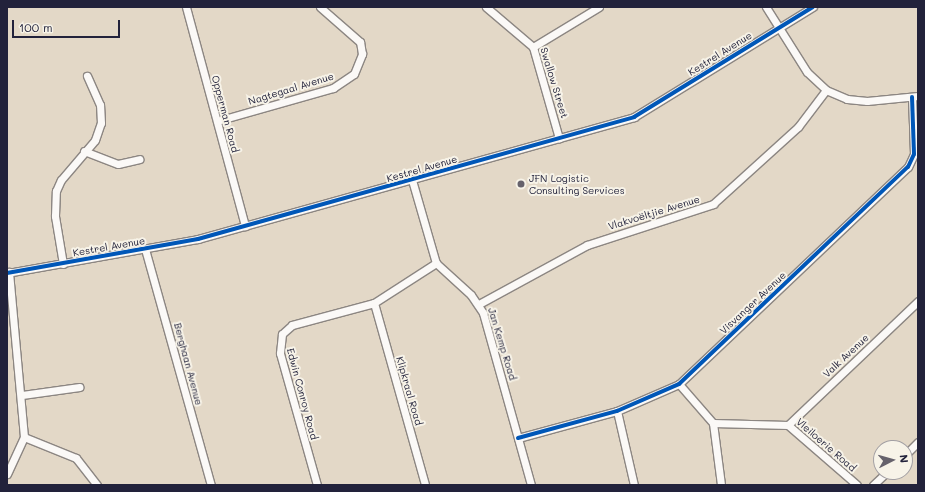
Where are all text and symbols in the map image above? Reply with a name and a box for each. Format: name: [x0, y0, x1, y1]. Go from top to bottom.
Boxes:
scale bar: [14, 12, 122, 38]
text: 100 m: [19, 19, 53, 35]
street label: Kestrel Avenue: [686, 30, 754, 78]
street label: Swallow Street: [538, 46, 570, 120]
street label: Nagtegaal Avenue: [247, 70, 335, 108]
street label: Opperman Road: [209, 74, 241, 154]
street label: Kestrel Avenue: [385, 153, 459, 185]
place label: JFN Logistic Consulting Services: [529, 172, 625, 196]
marker: JFN Logistic Consulting Services: [516, 179, 526, 189]
street label: Vlakvoëltjie Avenue: [607, 193, 701, 233]
street label: Kestrel Avenue: [72, 235, 146, 259]
street label: Visvanger Avenue: [717, 269, 789, 337]
street label: Jan Kemp Road: [485, 306, 519, 382]
street label: Berghaan Avenue: [171, 322, 205, 406]
street label: Valk Avenue: [821, 332, 871, 380]
street label: Edwin Conroy Road: [284, 347, 320, 441]
street label: Klipkraal Road: [393, 355, 425, 427]
street label: Vleiloerie Road: [794, 416, 858, 474]
north arrow: [873, 440, 913, 480]
text: N: [897, 454, 912, 464]

